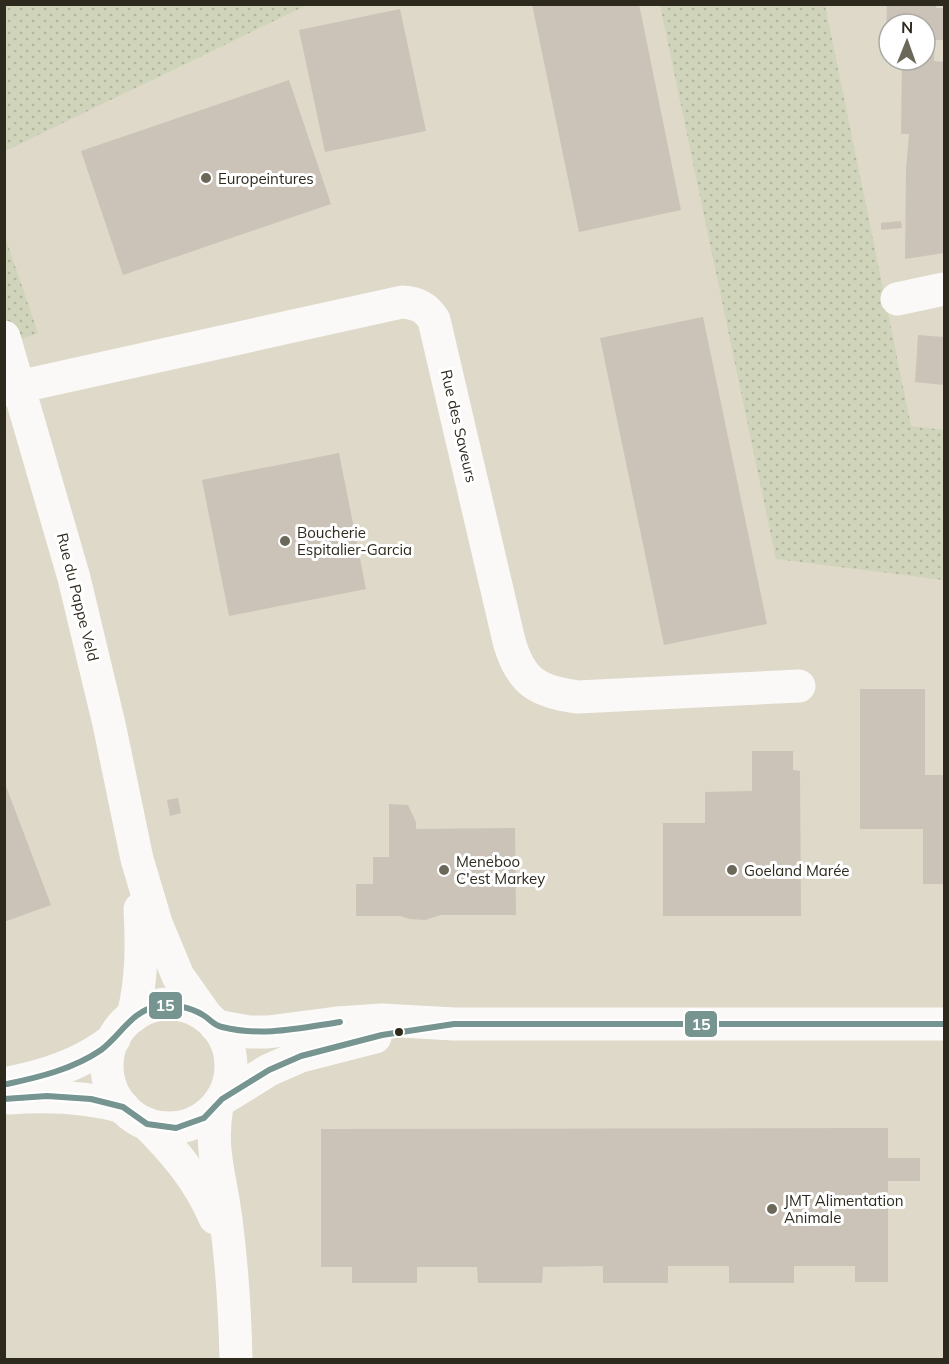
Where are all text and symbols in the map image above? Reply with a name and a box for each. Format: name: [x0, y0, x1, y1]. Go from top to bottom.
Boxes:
north arrow: [877, 12, 937, 72]
text: N: [901, 17, 913, 37]
place label: Europeintures: [218, 169, 314, 188]
marker: Europeintures: [199, 171, 213, 185]
street label: Rue des Saveurs: [437, 368, 481, 484]
place label: Boucherie Espitalier-Garcia: [297, 523, 412, 559]
street label: Rue du Pappe Veld: [53, 531, 103, 663]
marker: Boucherie Espitalier-Garcia: [278, 534, 292, 548]
place label: Meneboo C'est Markey: [456, 852, 545, 888]
place label: Goeland Marée: [744, 861, 850, 880]
marker: Meneboo C'est Markey: [437, 863, 451, 877]
marker: Goeland Marée: [725, 863, 739, 877]
line badge: 15: [148, 991, 183, 1020]
text: 15: [155, 995, 175, 1015]
line badge: 15: [684, 1010, 718, 1038]
text: 15: [691, 1014, 711, 1034]
unlabelled marker: [393, 1026, 405, 1038]
place label: JMT Alimentation Animale: [784, 1191, 904, 1227]
marker: JMT Alimentation Animale: [765, 1202, 779, 1216]

